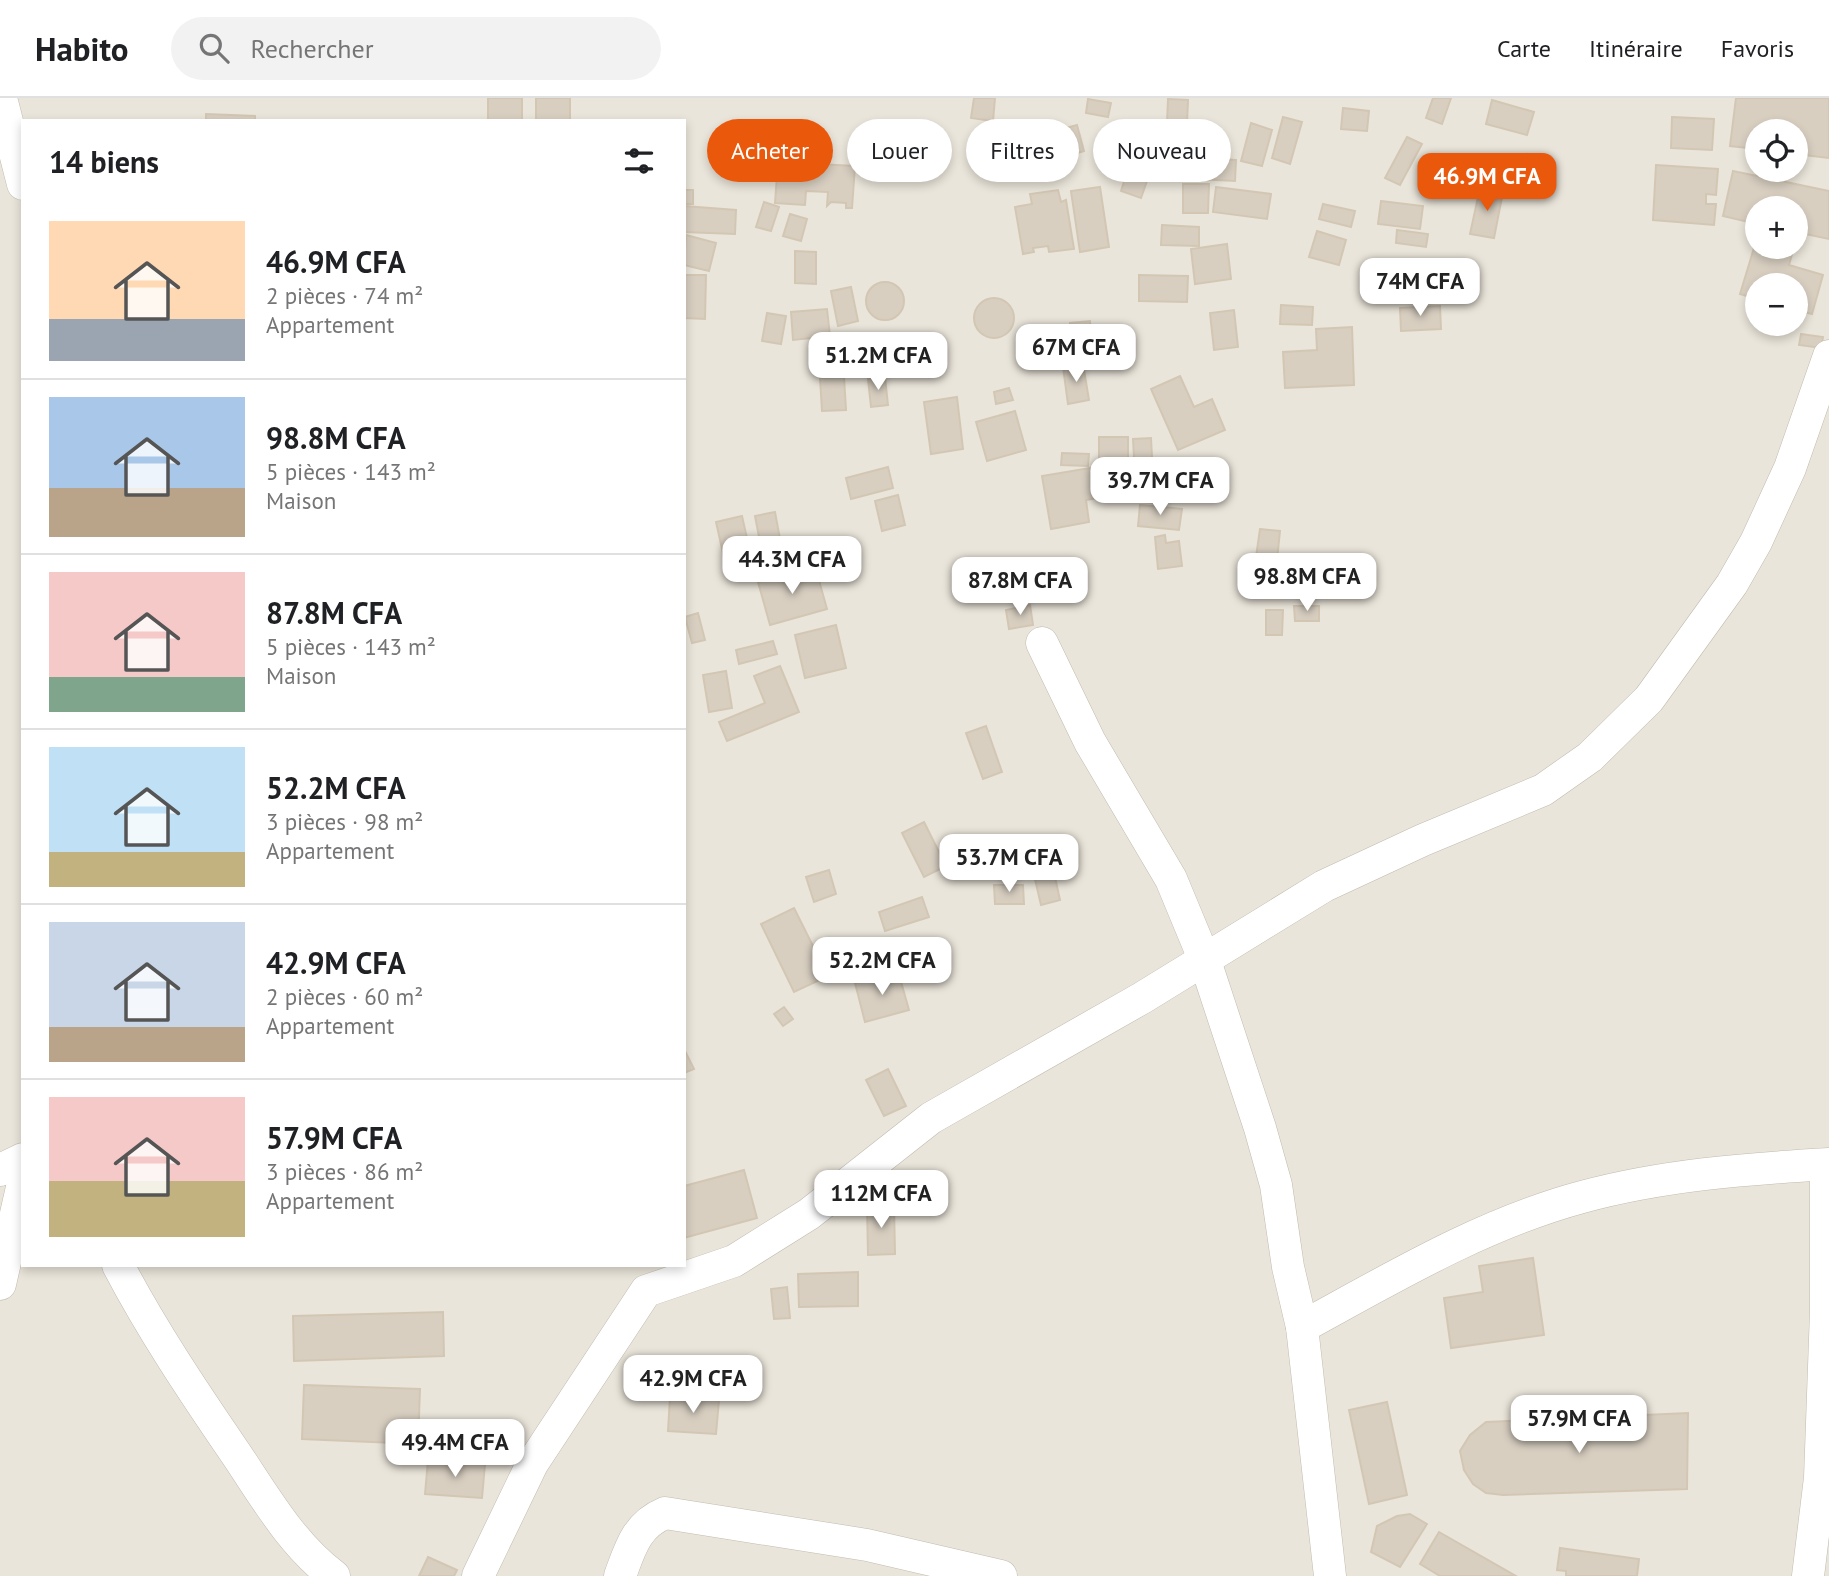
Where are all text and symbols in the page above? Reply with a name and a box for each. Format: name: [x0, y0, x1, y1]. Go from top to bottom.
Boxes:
search box: [171, 17, 661, 80]
text: Habito: [35, 27, 129, 70]
icon: search: [195, 29, 233, 67]
text: Rechercher: [251, 32, 374, 65]
text: Carte: [1497, 33, 1551, 64]
text: Itinéraire: [1589, 33, 1683, 64]
text: Favoris: [1721, 33, 1794, 64]
chip: Acheter: [707, 119, 833, 182]
chip: Louer: [847, 119, 952, 182]
chip: Filtres: [966, 119, 1079, 182]
chip: Nouveau: [1093, 119, 1231, 182]
map controls: [1745, 119, 1808, 336]
button: locate: [1745, 119, 1808, 182]
text: 14 biens: [49, 142, 159, 181]
icon: filters: [620, 142, 658, 180]
pin: 46.9M CFA: [1407, 153, 1567, 213]
text: 46.9M CFA: [1433, 161, 1541, 190]
button: +: [1745, 196, 1808, 259]
text: 46.9M CFA: [266, 242, 406, 281]
icon: home: [105, 249, 189, 333]
pin: 74M CFA: [1355, 258, 1485, 318]
text: 74M CFA: [1376, 266, 1464, 295]
button: −: [1745, 273, 1808, 336]
text: 2 pièces · 74 m²: [266, 281, 423, 310]
text: Appartement: [266, 310, 394, 339]
pin: 67M CFA: [1011, 324, 1141, 384]
pin: 51.2M CFA: [798, 332, 958, 392]
text: 67M CFA: [1032, 332, 1120, 361]
text: 51.2M CFA: [824, 340, 932, 369]
text: 98.8M CFA: [266, 418, 406, 457]
icon: home: [105, 425, 189, 509]
text: 5 pièces · 143 m²: [266, 457, 436, 486]
pin: 39.7M CFA: [1080, 458, 1240, 517]
text: 39.7M CFA: [1106, 465, 1214, 494]
text: Maison: [266, 486, 336, 515]
pin: 44.3M CFA: [712, 536, 872, 596]
text: 44.3M CFA: [738, 544, 846, 573]
pin: 98.8M CFA: [1227, 554, 1387, 613]
pin: 87.8M CFA: [940, 558, 1100, 617]
text: 98.8M CFA: [1253, 561, 1361, 590]
text: 87.8M CFA: [968, 565, 1072, 594]
text: 87.8M CFA: [266, 593, 402, 632]
icon: home: [105, 600, 189, 684]
text: 5 pièces · 143 m²: [266, 632, 436, 661]
text: Maison: [266, 661, 336, 690]
text: 52.2M CFA: [266, 768, 406, 807]
icon: home: [105, 775, 189, 859]
text: 3 pièces · 98 m²: [266, 807, 423, 836]
pin: 53.7M CFA: [929, 834, 1089, 894]
text: Appartement: [266, 836, 394, 865]
text: 53.7M CFA: [955, 842, 1063, 871]
pin: 52.2M CFA: [802, 937, 962, 997]
text: 42.9M CFA: [266, 943, 406, 982]
text: 52.2M CFA: [828, 945, 936, 974]
icon: home: [105, 950, 189, 1034]
text: 2 pièces · 60 m²: [266, 982, 423, 1011]
text: Appartement: [266, 1011, 394, 1040]
text: 57.9M CFA: [266, 1118, 402, 1157]
icon: home: [105, 1125, 189, 1209]
text: 3 pièces · 86 m²: [266, 1157, 423, 1186]
pin: 112M CFA: [809, 1170, 953, 1230]
text: 112M CFA: [830, 1178, 932, 1207]
text: Appartement: [266, 1186, 394, 1215]
pin: 42.9M CFA: [613, 1356, 773, 1415]
text: 42.9M CFA: [639, 1363, 747, 1392]
pin: 57.9M CFA: [1499, 1396, 1659, 1455]
text: 57.9M CFA: [1527, 1403, 1631, 1432]
pin: 49.4M CFA: [375, 1420, 535, 1479]
text: 49.4M CFA: [401, 1427, 509, 1456]

